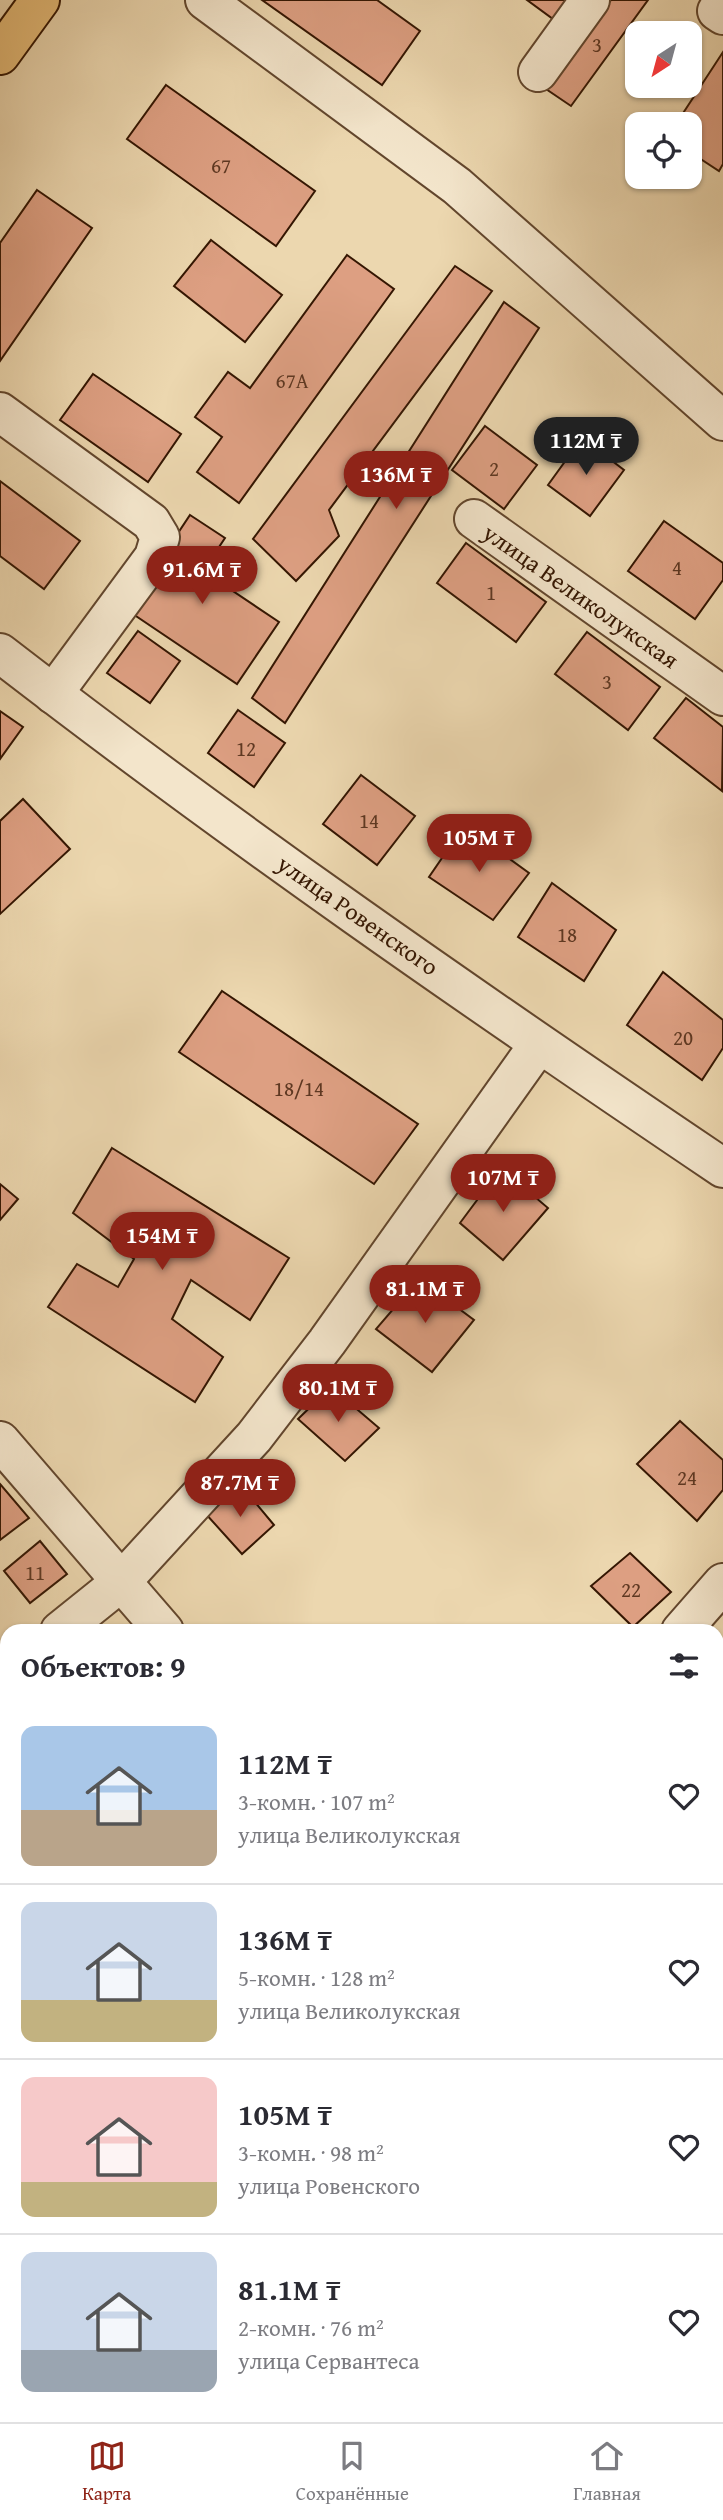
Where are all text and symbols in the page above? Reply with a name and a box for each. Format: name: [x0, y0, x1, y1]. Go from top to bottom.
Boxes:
north arrow: [625, 21, 702, 98]
map controls: [625, 21, 702, 189]
house number: 3: [592, 29, 602, 60]
button: locate: [625, 112, 702, 189]
house number: 67: [211, 150, 231, 181]
house number: 67А: [276, 365, 309, 396]
pin: 112M ₸: [529, 418, 643, 477]
text: 112M ₸: [550, 423, 622, 456]
pin: 136M ₸: [339, 452, 453, 511]
house number: 2: [489, 453, 499, 484]
text: 136M ₸: [360, 457, 432, 490]
street label: улица Великолукская: [475, 515, 686, 677]
pin: 91.6M ₸: [137, 546, 267, 606]
text: 91.6M ₸: [162, 552, 242, 585]
house number: 4: [672, 552, 682, 583]
house number: 1: [486, 577, 496, 608]
house number: 3: [602, 666, 612, 697]
house number: 12: [236, 733, 256, 764]
house number: 14: [359, 805, 379, 836]
pin: 105M ₸: [422, 814, 536, 874]
text: 105M ₸: [443, 820, 515, 853]
street label: улица Ровенского: [269, 846, 446, 984]
house number: 18: [557, 919, 577, 950]
house number: 20: [673, 1022, 693, 1053]
house number: 18/14: [274, 1073, 324, 1104]
pin: 107M ₸: [446, 1154, 560, 1214]
text: 107M ₸: [467, 1160, 539, 1193]
pin: 154M ₸: [105, 1212, 219, 1272]
text: 154M ₸: [126, 1218, 198, 1251]
pin: 81.1M ₸: [360, 1266, 490, 1325]
text: 81.1M ₸: [385, 1271, 465, 1304]
pin: 80.1M ₸: [273, 1364, 403, 1424]
text: 80.1M ₸: [298, 1370, 378, 1403]
pin: 87.7M ₸: [175, 1460, 305, 1519]
house number: 24: [677, 1462, 697, 1493]
text: 87.7M ₸: [200, 1465, 280, 1498]
house number: 11: [25, 1557, 45, 1588]
house number: 22: [621, 1574, 641, 1605]
text: Объектов: 9: [21, 1644, 185, 1688]
icon: filters: [665, 1647, 703, 1685]
text: 112M ₸: [238, 1741, 333, 1785]
icon: home: [77, 1754, 161, 1838]
icon: heart: [665, 1777, 703, 1815]
text: 3-комн. · 107 m²: [238, 1785, 395, 1818]
text: улица Великолукская: [238, 1818, 460, 1851]
text: 136M ₸: [238, 1917, 333, 1961]
icon: home: [77, 1930, 161, 2014]
icon: heart: [665, 1953, 703, 1991]
text: 5-комн. · 128 m²: [238, 1961, 395, 1994]
text: улица Великолукская: [238, 1994, 460, 2027]
text: 105M ₸: [238, 2092, 333, 2136]
icon: home: [77, 2105, 161, 2189]
icon: heart: [665, 2128, 703, 2166]
text: 3-комн. · 98 m²: [238, 2136, 384, 2169]
text: улица Ровенского: [238, 2169, 420, 2202]
text: 81.1M ₸: [238, 2267, 341, 2311]
icon: home: [77, 2280, 161, 2364]
icon: heart: [665, 2303, 703, 2341]
text: 2-комн. · 76 m²: [238, 2311, 384, 2344]
text: улица Сервантеса: [238, 2344, 419, 2377]
tab: Карта: [82, 2437, 131, 2507]
tab: Сохранённые: [296, 2437, 409, 2507]
tab: Главная: [573, 2437, 641, 2507]

